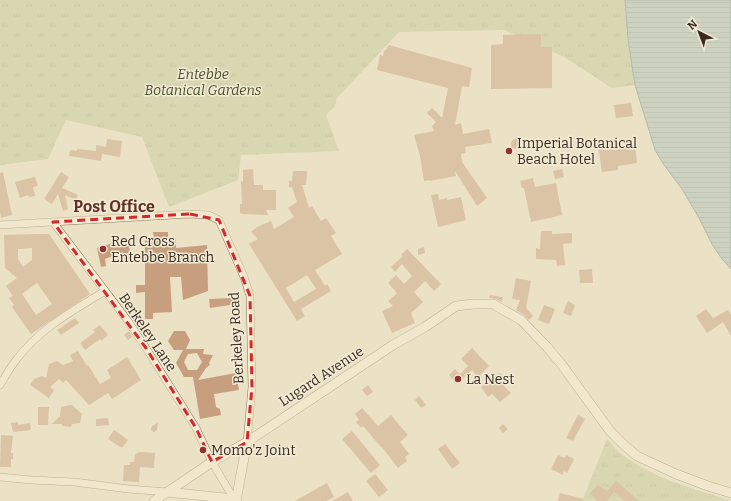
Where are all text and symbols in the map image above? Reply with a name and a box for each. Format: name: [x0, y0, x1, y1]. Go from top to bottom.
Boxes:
north arrow: [679, 12, 719, 52]
text: N: [685, 17, 701, 33]
park label: Entebbe Botanical Gardens: [144, 66, 262, 99]
place label: Imperial Botanical Beach Hotel: [517, 135, 637, 168]
marker: Imperial Botanical Beach Hotel: [504, 146, 514, 156]
district label: Post Office: [73, 197, 155, 216]
place label: Red Cross Entebbe Branch: [111, 233, 215, 266]
marker: Red Cross Entebbe Branch: [98, 244, 108, 254]
street label: Berkeley Lane: [115, 290, 180, 375]
street label: Berkeley Road: [226, 292, 247, 384]
street label: Lugard Avenue: [276, 343, 367, 410]
place label: La Nest: [466, 371, 514, 388]
marker: La Nest: [453, 374, 463, 384]
place label: Momo'z Joint: [211, 442, 296, 459]
marker: Momo'z Joint: [198, 445, 208, 455]

